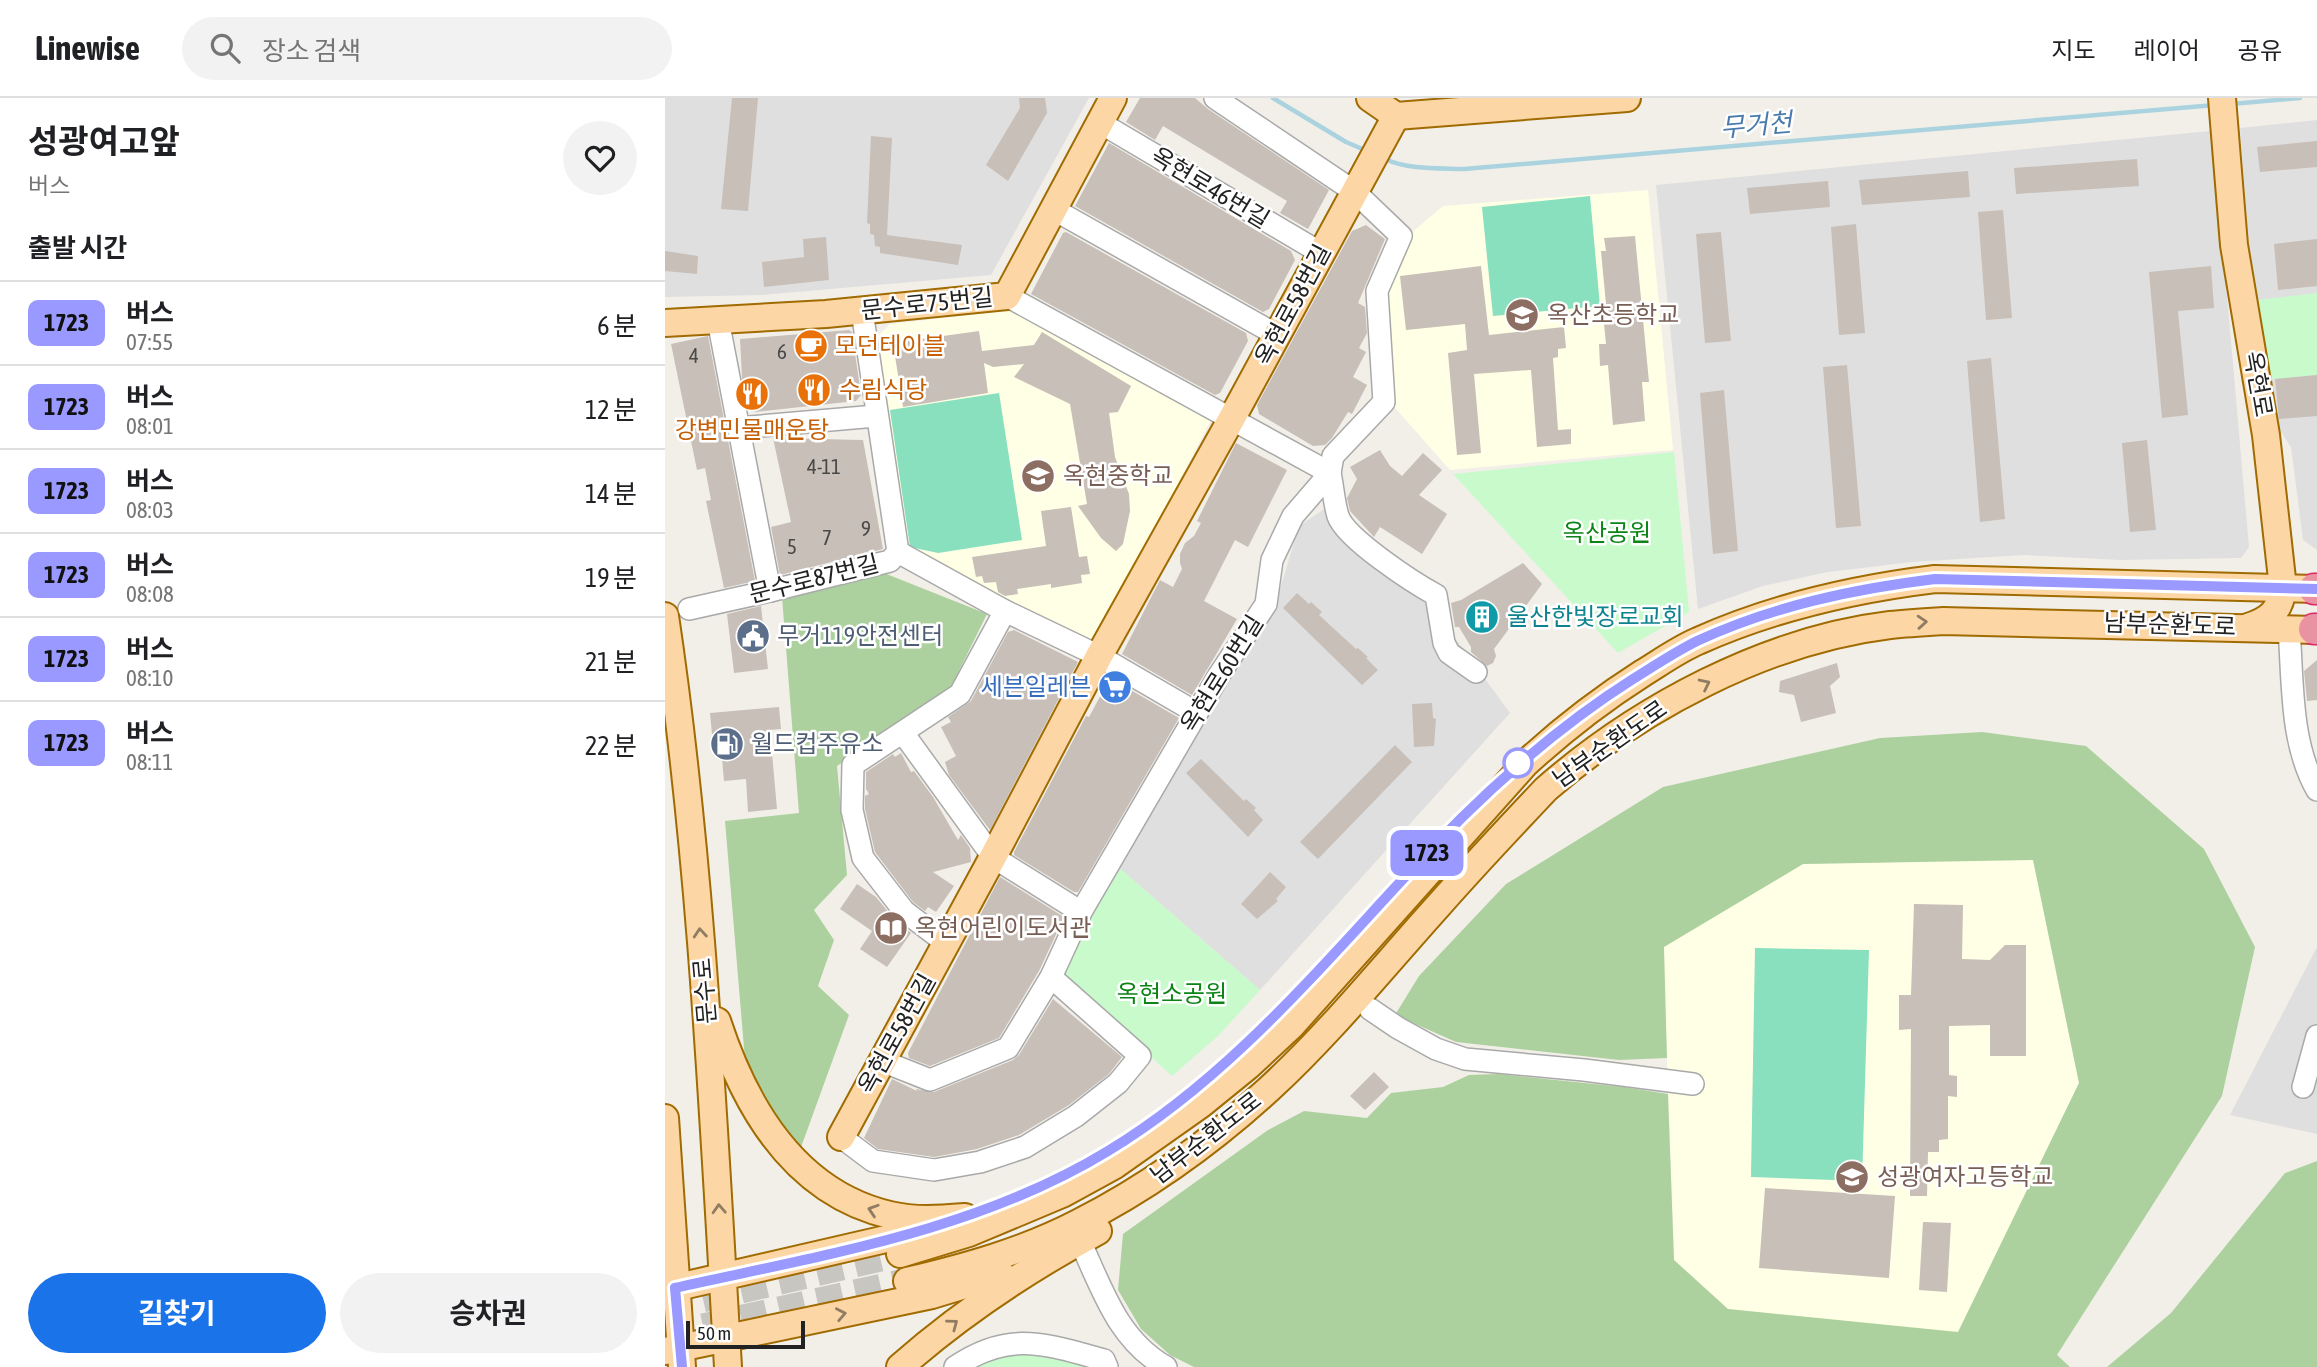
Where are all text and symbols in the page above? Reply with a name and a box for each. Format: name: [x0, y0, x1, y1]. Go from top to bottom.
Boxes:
search box: [182, 17, 672, 80]
text: Linewise: [35, 29, 140, 67]
icon: search: [206, 29, 244, 67]
text: 장소 검색: [262, 36, 361, 66]
text: 지도: [2051, 37, 2096, 64]
text: 레이어: [2134, 37, 2200, 64]
text: 공유: [2238, 37, 2282, 64]
water label: 무거천: [1719, 107, 1796, 143]
button: heart: [563, 121, 637, 195]
text: 성광여고앞: [28, 122, 180, 160]
street label: 옥현로46번길: [1146, 142, 1274, 233]
text: 버스: [28, 173, 70, 199]
text: 출발 시간: [28, 233, 127, 263]
street label: 옥현로58번길: [1249, 240, 1336, 370]
street label: 문수로75번길: [859, 283, 994, 324]
school or university icon: 옥산초등학교: [1503, 296, 1541, 334]
text: 버스: [126, 298, 174, 328]
place label: 옥산초등학교: [1547, 301, 1679, 328]
text: 1723: [44, 309, 89, 336]
text: 6 분: [597, 311, 637, 341]
cafe icon: 모던테이블: [792, 327, 830, 365]
text: 07:55: [126, 329, 173, 355]
place label: 모던테이블: [835, 332, 945, 359]
house number: 6: [777, 339, 787, 363]
house number: 4: [689, 343, 699, 367]
street label: 옥현로: [2239, 349, 2278, 419]
restaurant icon: 수림식당: [795, 371, 833, 409]
restaurant icon: 강변민물매운탕: [733, 375, 771, 413]
place label: 수림식당: [839, 376, 927, 403]
text: 버스: [126, 382, 174, 412]
text: 1723: [44, 393, 89, 420]
text: 12 분: [585, 395, 637, 425]
text: 08:01: [126, 413, 174, 439]
place label: 강변민물매운탕: [675, 416, 829, 443]
house number: 4-11: [807, 454, 841, 478]
school or university icon: 옥현중학교: [1019, 457, 1057, 495]
place label: 옥현중학교: [1063, 462, 1173, 489]
text: 버스: [126, 466, 174, 496]
text: 1723: [44, 477, 89, 504]
text: 14 분: [585, 479, 637, 509]
text: 08:03: [126, 497, 174, 523]
house number: 9: [861, 516, 871, 540]
park label: 옥산공원: [1563, 519, 1651, 546]
house number: 7: [822, 525, 832, 549]
house number: 5: [787, 534, 797, 558]
street label: 문수로87번길: [746, 549, 882, 608]
text: 버스: [126, 550, 174, 580]
text: 1723: [44, 561, 89, 588]
text: 19 분: [585, 563, 637, 593]
text: 08:08: [126, 581, 174, 607]
building icon: 울산한빛장로교회: [1463, 598, 1501, 636]
place label: 울산한빛장로교회: [1507, 603, 1684, 630]
street label: 남부순환도로: [2103, 609, 2237, 640]
street label: 옥현로60번길: [1175, 610, 1268, 737]
one-way arrow: [1917, 615, 1928, 630]
public building icon: 무거119안전센터: [734, 617, 772, 655]
place label: 무거119안전센터: [777, 622, 943, 649]
text: 버스: [126, 634, 174, 664]
text: 1723: [44, 645, 89, 672]
text: 21 분: [585, 647, 637, 677]
text: 08:10: [126, 665, 173, 691]
supermarket icon: 세븐일레븐: [1096, 668, 1134, 706]
place label: 세븐일레븐: [981, 673, 1091, 700]
one-way arrow: [1698, 678, 1710, 692]
street label: 남부순환도로: [1548, 695, 1672, 793]
text: 버스: [126, 718, 174, 748]
fuel station icon: 월드컵주유소: [708, 725, 746, 763]
text: 1723: [44, 729, 89, 756]
place label: 월드컵주유소: [751, 730, 883, 757]
text: 22 분: [585, 731, 637, 761]
unlabelled marker: [1503, 748, 1533, 778]
text: 08:11: [126, 749, 173, 775]
line badge: 1723: [1378, 830, 1476, 876]
text: 1723: [1404, 839, 1450, 866]
library icon: 옥현어린이도서관: [872, 909, 910, 947]
place label: 옥현어린이도서관: [915, 914, 1092, 941]
one-way arrow: [693, 928, 708, 939]
street label: 문수로: [688, 957, 721, 1025]
street label: 옥현로58번길: [853, 969, 941, 1098]
park label: 옥현소공원: [1117, 980, 1227, 1007]
street label: 남부순환도로: [1145, 1086, 1266, 1189]
school or university icon: 성광여자고등학교: [1833, 1158, 1871, 1196]
place label: 성광여자고등학교: [1877, 1163, 2054, 1190]
one-way arrow: [868, 1203, 880, 1218]
one-way arrow: [711, 1204, 726, 1215]
button: 길찾기: [28, 1273, 326, 1353]
button: 승차권: [340, 1273, 637, 1353]
one-way arrow: [835, 1307, 847, 1322]
scale bar: [686, 1318, 805, 1350]
one-way arrow: [945, 1320, 957, 1332]
text: 50 m: [697, 1322, 731, 1344]

